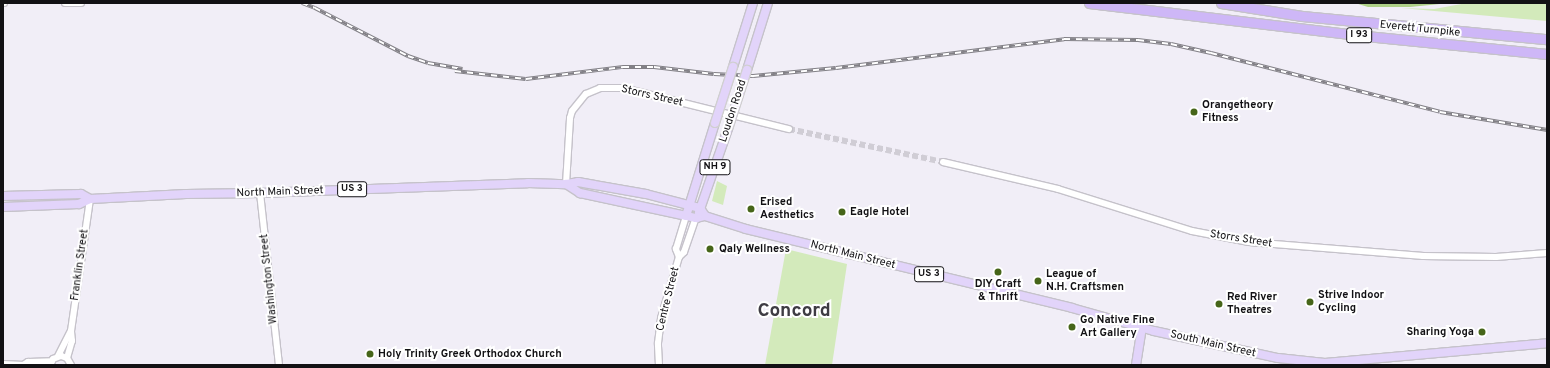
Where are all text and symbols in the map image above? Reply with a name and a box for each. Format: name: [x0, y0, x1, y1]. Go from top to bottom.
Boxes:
street label: Everett Turnpike: [1379, 18, 1461, 40]
road number: I 93: [1346, 27, 1372, 43]
street label: Loudon Road: [717, 78, 749, 144]
street label: Storrs Street: [620, 82, 684, 110]
place label: Orangetheory Fitness: [1202, 99, 1274, 125]
marker: Orangetheory Fitness: [1189, 107, 1199, 117]
road number: NH 9: [699, 159, 731, 175]
road number: US 3: [337, 181, 367, 197]
street label: North Main Street: [236, 184, 324, 200]
place label: Erised Aesthetics: [760, 196, 814, 222]
marker: Erised Aesthetics: [745, 203, 757, 215]
place label: Eagle Hotel: [850, 205, 909, 219]
marker: Eagle Hotel: [837, 207, 847, 217]
street label: Franklin Street: [68, 228, 92, 302]
street label: Storrs Street: [1209, 228, 1273, 250]
street label: Washington Street: [258, 233, 280, 325]
street label: North Main Street: [809, 238, 897, 272]
place label: Qaly Wellness: [719, 242, 790, 256]
marker: Qaly Wellness: [704, 243, 716, 255]
street label: Centre Street: [654, 266, 682, 332]
road number: US 3: [914, 266, 944, 282]
marker: DIY Craft & Thrift: [993, 267, 1003, 277]
place label: League of N.H. Craftsmen: [1046, 268, 1124, 294]
marker: League of N.H. Craftsmen: [1033, 276, 1043, 286]
place label: DIY Craft & Thrift: [974, 278, 1022, 304]
place label: Strive Indoor Cycling: [1318, 289, 1384, 315]
place label: Red River Theatres: [1227, 291, 1277, 317]
marker: Strive Indoor Cycling: [1305, 297, 1315, 307]
marker: Red River Theatres: [1214, 299, 1224, 309]
district label: Concord: [757, 301, 831, 323]
place label: Go Native Fine Art Gallery: [1080, 314, 1155, 340]
marker: Go Native Fine Art Gallery: [1067, 322, 1077, 332]
place label: Sharing Yoga: [1406, 325, 1474, 339]
marker: Sharing Yoga: [1477, 327, 1487, 337]
street label: South Main Street: [1169, 328, 1257, 360]
place label: Holy Trinity Greek Orthodox Church: [378, 347, 562, 361]
marker: Holy Trinity Greek Orthodox Church: [365, 349, 375, 359]

